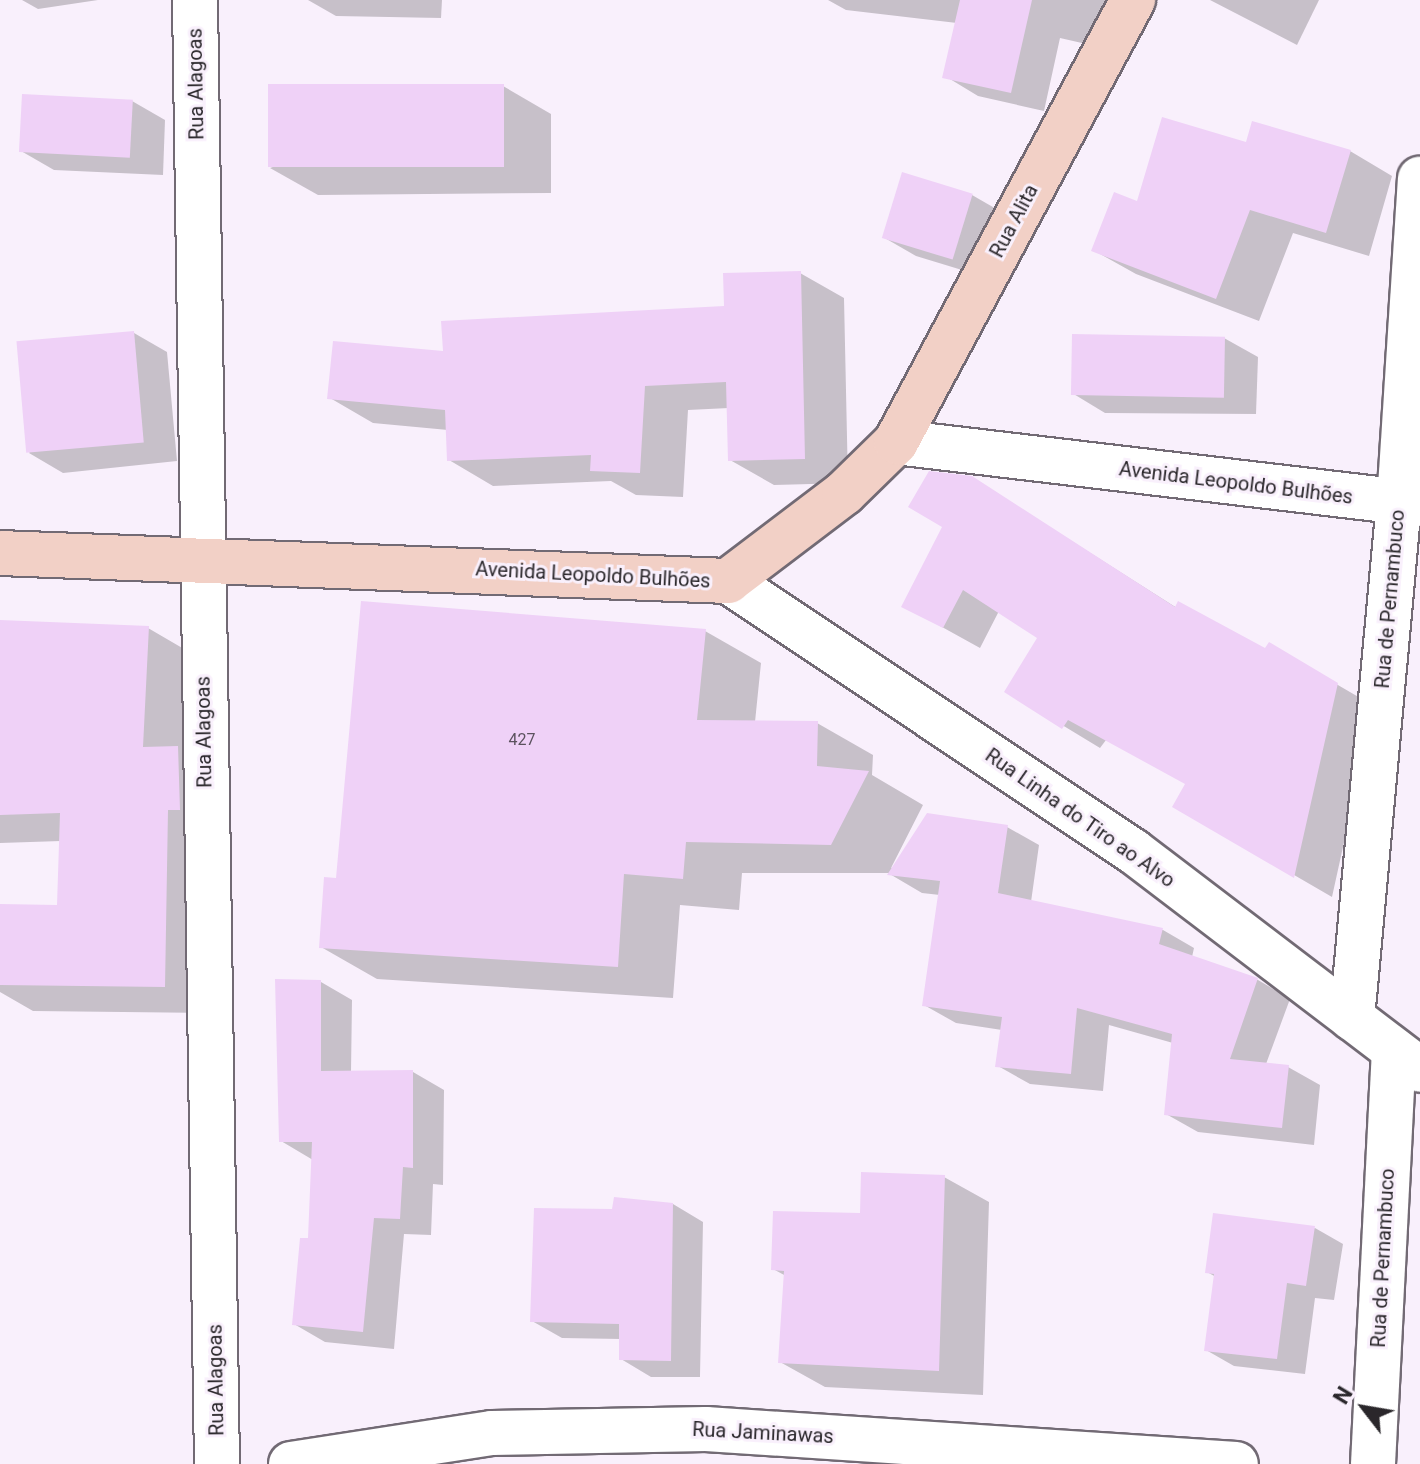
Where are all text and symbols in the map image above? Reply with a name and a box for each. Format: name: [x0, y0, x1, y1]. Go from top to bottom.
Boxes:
street label: Rua Alagoas: [183, 28, 209, 140]
street label: Rua Alita: [985, 180, 1043, 262]
street label: Avenida Leopoldo Bulhões: [1118, 457, 1354, 509]
street label: Rua de Pernambuco: [1370, 509, 1410, 689]
street label: Avenida Leopoldo Bulhões: [475, 557, 711, 593]
street label: Rua Alagoas: [191, 676, 217, 788]
house number: 427: [509, 730, 535, 750]
street label: Rua Linha do Tiro ao Alvo: [980, 743, 1180, 893]
street label: Rua de Pernambuco: [1366, 1168, 1400, 1348]
street label: Rua Alagoas: [203, 1324, 229, 1436]
north arrow: [1324, 1368, 1404, 1448]
text: N: [1328, 1382, 1358, 1408]
street label: Rua Jaminawas: [692, 1417, 834, 1449]

